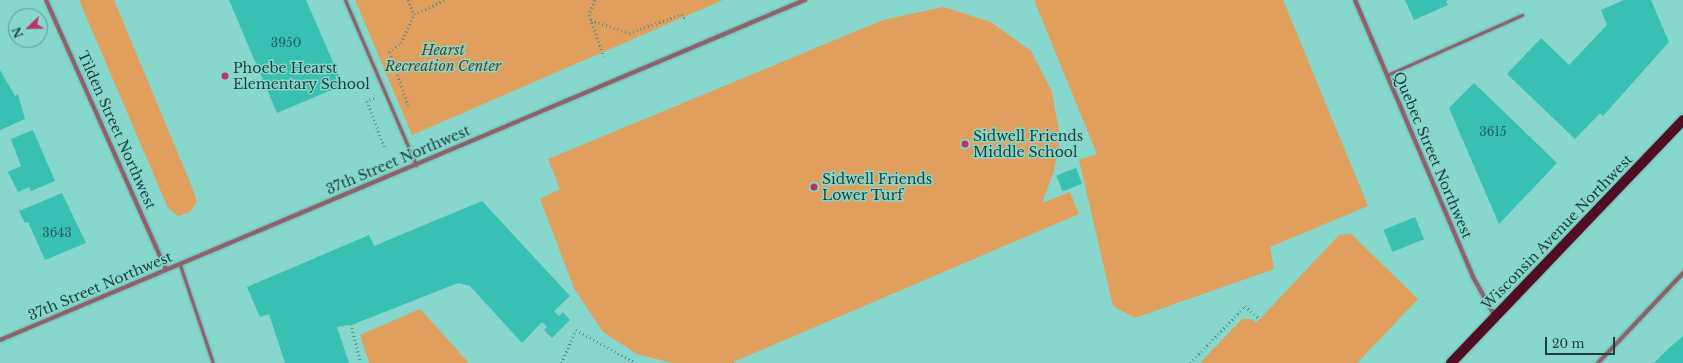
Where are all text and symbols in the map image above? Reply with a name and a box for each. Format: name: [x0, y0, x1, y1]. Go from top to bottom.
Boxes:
north arrow: [8, 8, 48, 48]
text: N: [9, 25, 26, 40]
house number: 3950: [271, 36, 301, 50]
park label: Hearst Recreation Center: [385, 42, 501, 74]
street label: Tilden Street Northwest: [74, 48, 160, 212]
place label: Phoebe Hearst Elementary School: [233, 60, 370, 92]
street label: Quebec Street Northwest: [1390, 69, 1476, 241]
marker: Phoebe Hearst Elementary School: [220, 71, 230, 81]
street label: 37th Street Northwest: [323, 122, 473, 198]
house number: 3615: [1479, 125, 1507, 139]
place label: Sidwell Friends Middle School: [973, 128, 1083, 160]
marker: Sidwell Friends Middle School: [960, 139, 970, 149]
street label: Wisconsin Avenue Northwest: [1478, 151, 1636, 313]
place label: Sidwell Friends Lower Turf: [822, 171, 932, 204]
marker: Sidwell Friends Lower Turf: [809, 182, 819, 192]
house number: 3643: [42, 226, 72, 240]
street label: 37th Street Northwest: [25, 248, 175, 324]
scale bar: [1547, 329, 1617, 355]
text: 20 m: [1552, 336, 1584, 351]

